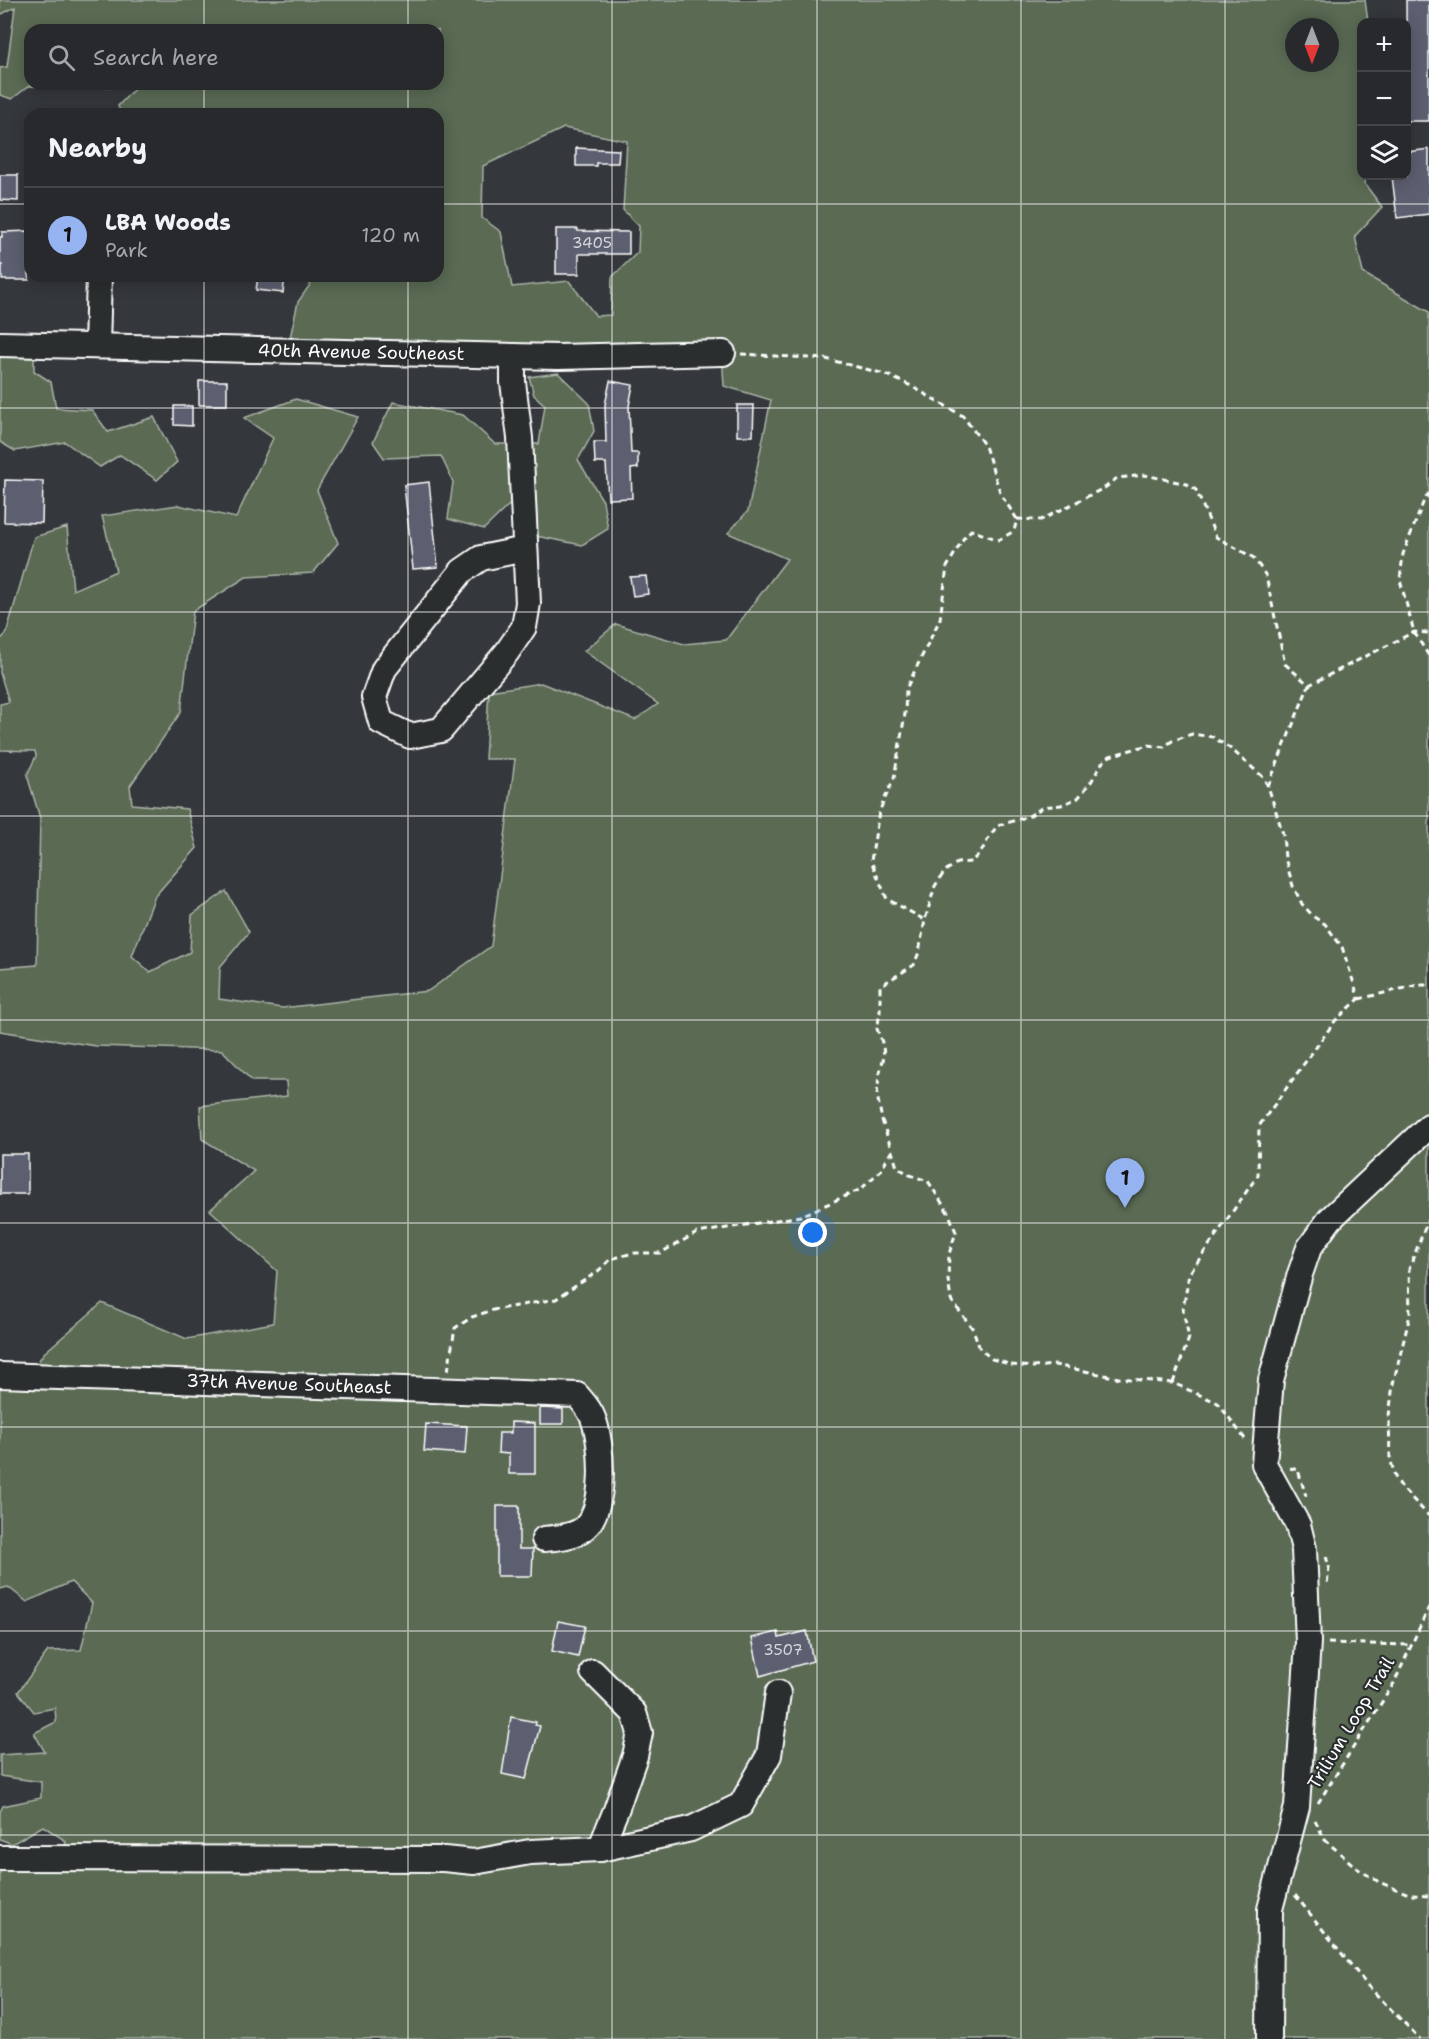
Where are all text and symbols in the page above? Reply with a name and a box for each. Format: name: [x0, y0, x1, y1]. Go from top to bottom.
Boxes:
north arrow: [1285, 18, 1339, 72]
map controls: [1357, 18, 1411, 180]
button: +: [1357, 18, 1411, 72]
search box: [24, 24, 444, 90]
icon: search: [45, 41, 78, 74]
text: Search here: [93, 43, 219, 72]
button: −: [1357, 72, 1411, 126]
button: layers: [1357, 126, 1411, 180]
text: Nearby: [48, 130, 147, 165]
text: LBA Woods: [105, 208, 231, 237]
text: 1: [63, 222, 72, 248]
text: 120 m: [361, 222, 420, 248]
house number: 3405: [572, 233, 612, 253]
text: Park: [105, 237, 148, 263]
street label: 40th Avenue Southeast: [257, 338, 465, 366]
pin: 1: [1106, 1158, 1144, 1208]
your location: [798, 1218, 827, 1247]
street label: 37th Avenue Southeast: [186, 1368, 392, 1400]
house number: 3507: [763, 1640, 803, 1660]
street label: Trilium Loop Trail: [1302, 1652, 1400, 1794]

